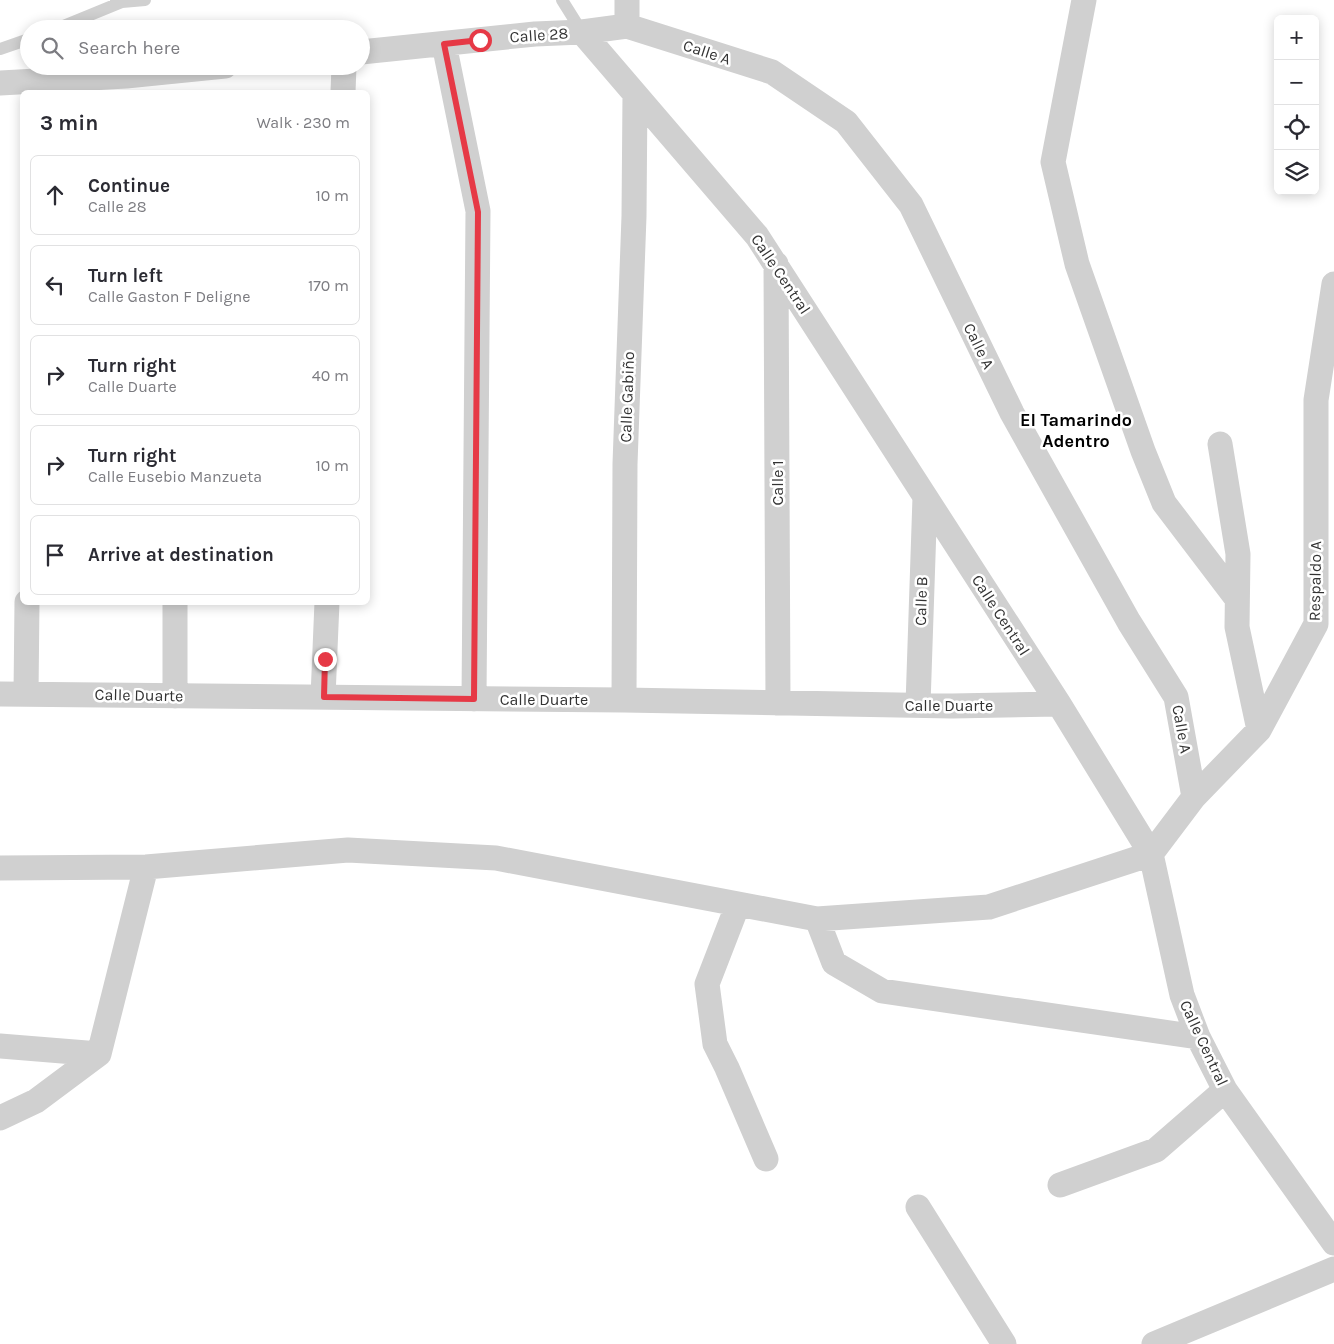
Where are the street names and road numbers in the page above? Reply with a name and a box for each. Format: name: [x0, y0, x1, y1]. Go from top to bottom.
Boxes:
street label: Calle 28: [509, 23, 569, 47]
street label: Calle A: [681, 35, 733, 69]
street label: Calle Central: [747, 230, 815, 318]
street label: Calle A: [960, 320, 998, 372]
street label: Calle Gabiño: [616, 351, 638, 443]
street label: Calle 1: [768, 461, 787, 505]
street label: Respaldo A: [1305, 541, 1325, 621]
street label: Calle Central: [968, 571, 1034, 659]
street label: Calle B: [911, 576, 931, 626]
street label: Calle Duarte: [95, 685, 183, 705]
street label: Calle Duarte: [500, 690, 588, 709]
street label: Calle Duarte: [905, 696, 993, 715]
street label: Calle A: [1168, 703, 1196, 755]
street label: Calle Central: [1176, 997, 1232, 1089]

